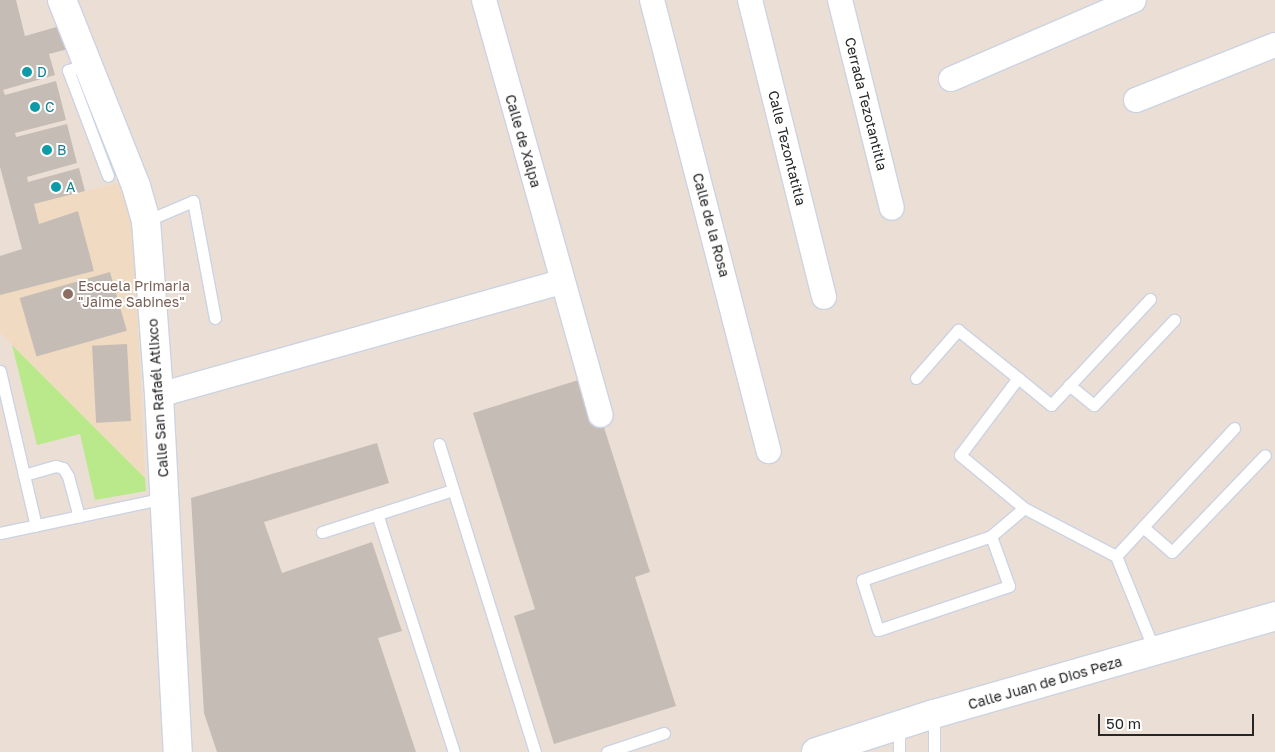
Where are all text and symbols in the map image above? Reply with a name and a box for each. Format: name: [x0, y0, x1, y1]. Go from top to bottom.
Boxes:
street label: Cerrada Tezotantitla: [841, 36, 891, 172]
place label: D: [37, 64, 47, 80]
marker: D: [21, 66, 33, 78]
street label: Calle Tezontatitla: [765, 89, 809, 207]
street label: Calle de Xalpa: [502, 92, 544, 190]
place label: C: [45, 99, 55, 115]
marker: C: [29, 101, 41, 113]
place label: B: [57, 142, 66, 158]
marker: B: [41, 144, 53, 156]
street label: Calle de la Rosa: [689, 171, 733, 279]
place label: A: [66, 179, 75, 195]
marker: A: [50, 181, 62, 193]
place label: Escuela Primaria "Jaime Sabines": [78, 278, 190, 310]
marker: Escuela Primaria "Jaime Sabines": [62, 288, 74, 300]
street label: Calle San Rafaél Atlixco: [144, 318, 172, 478]
street label: Calle Juan de Dios Peza: [966, 653, 1124, 713]
scale bar: [1100, 704, 1256, 736]
text: 50 m: [1106, 714, 1141, 732]

